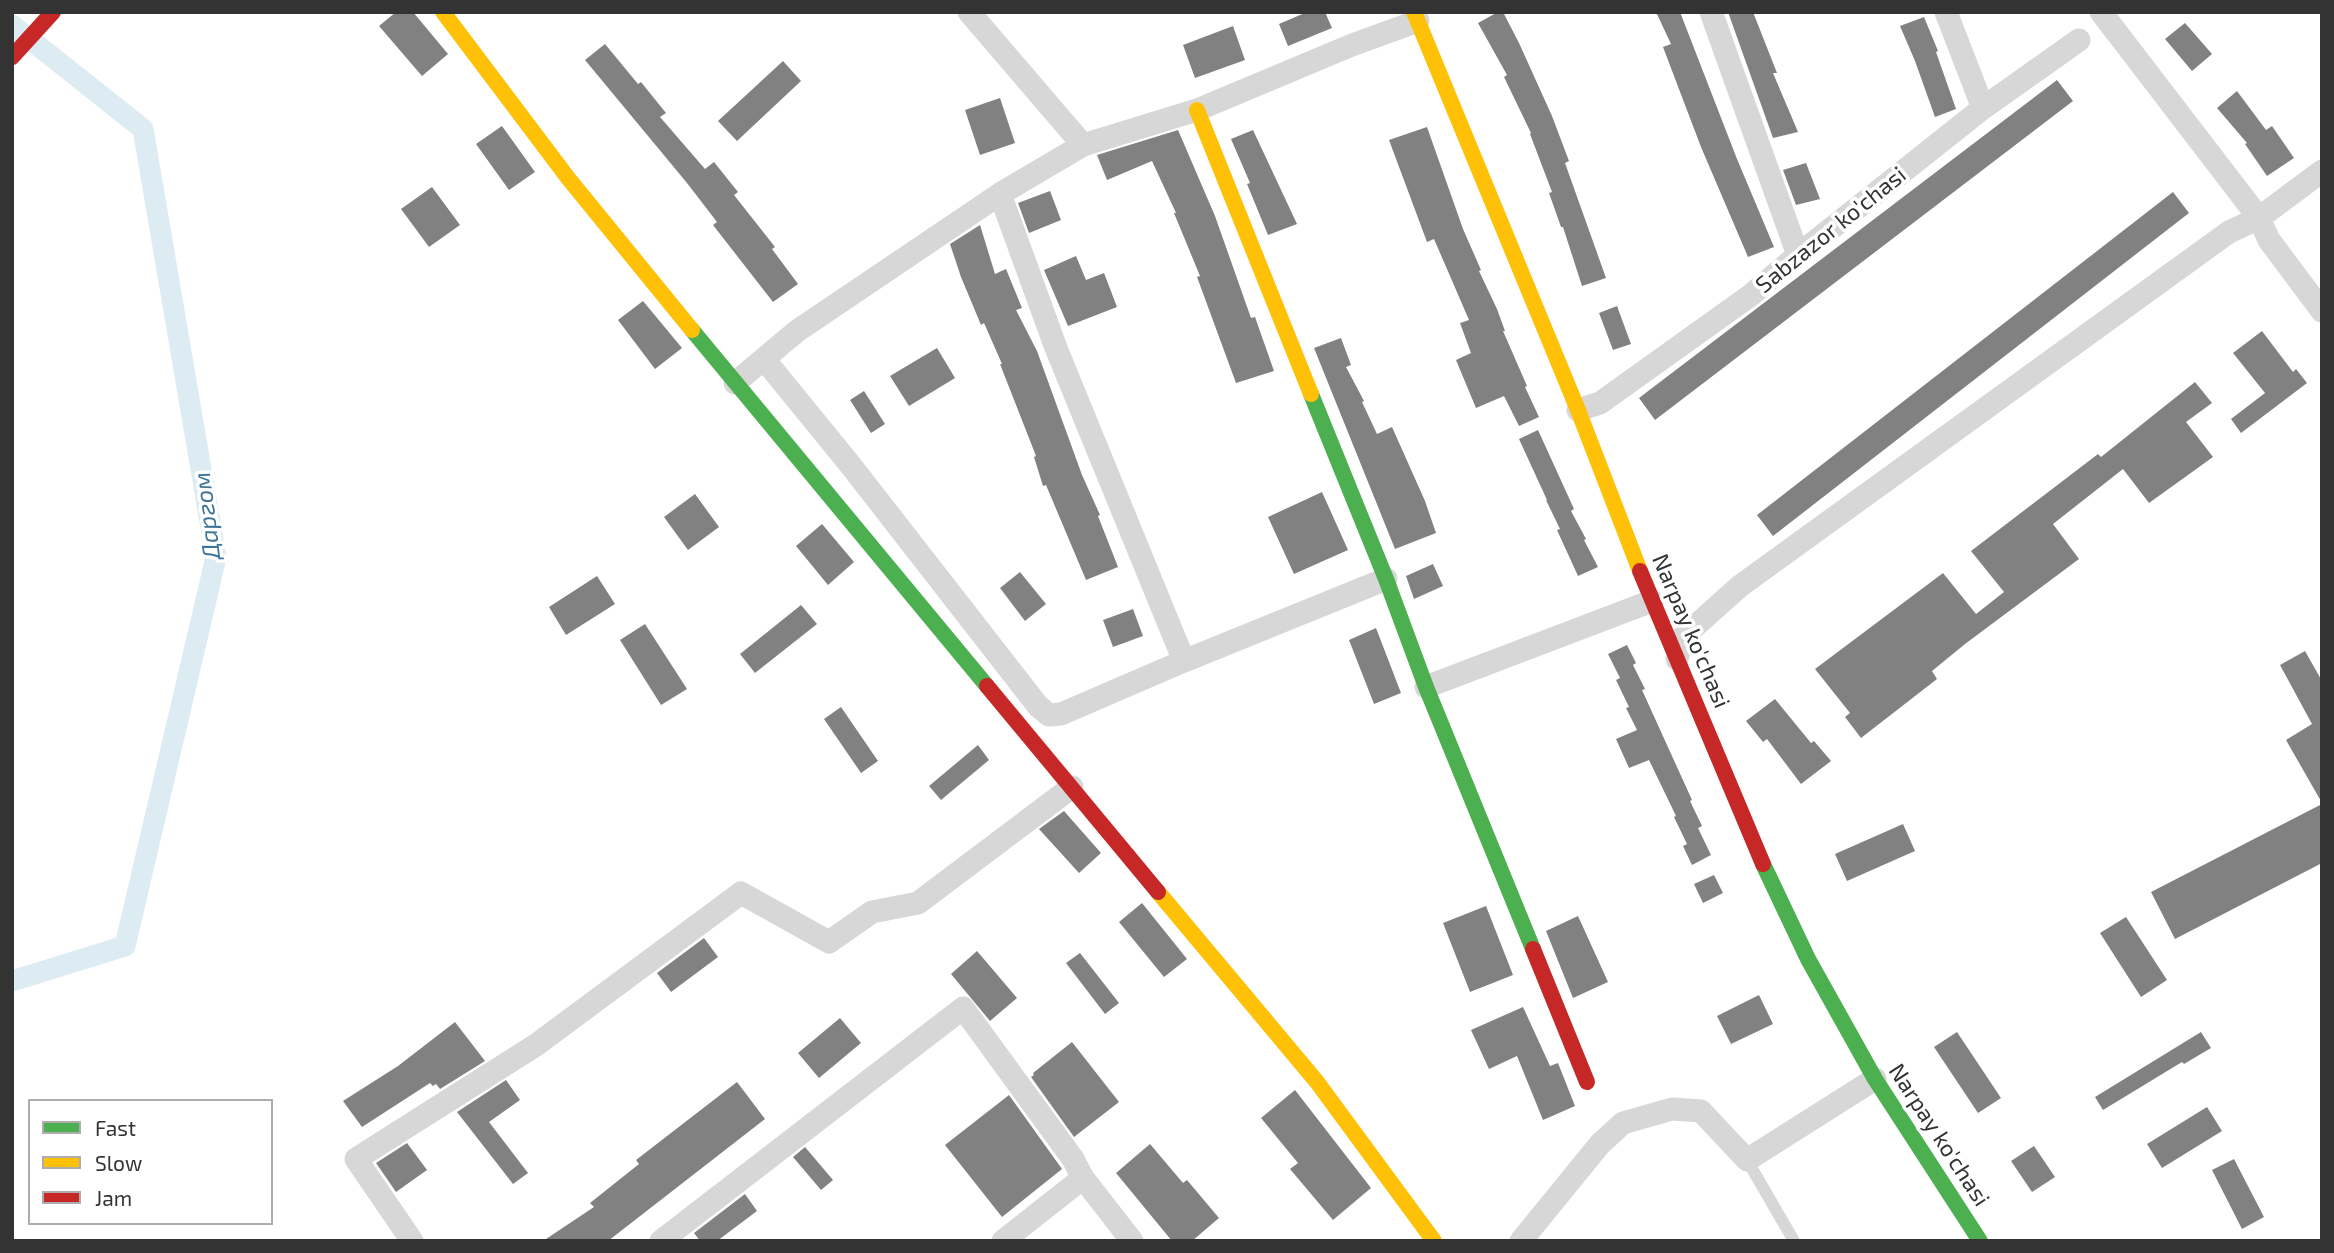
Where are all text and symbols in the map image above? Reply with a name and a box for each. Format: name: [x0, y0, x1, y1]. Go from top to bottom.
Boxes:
street label: Sabzazor ko'chasi: [1750, 161, 1912, 299]
water label: Даргом: [187, 471, 227, 561]
street label: Narpay ko'chasi: [1646, 550, 1736, 712]
street label: Narpay ko'chasi: [1883, 1059, 1995, 1211]
legend: [28, 1099, 273, 1225]
text: Fast: [95, 1115, 136, 1140]
text: Slow: [95, 1150, 142, 1175]
text: Jam: [95, 1185, 132, 1210]

